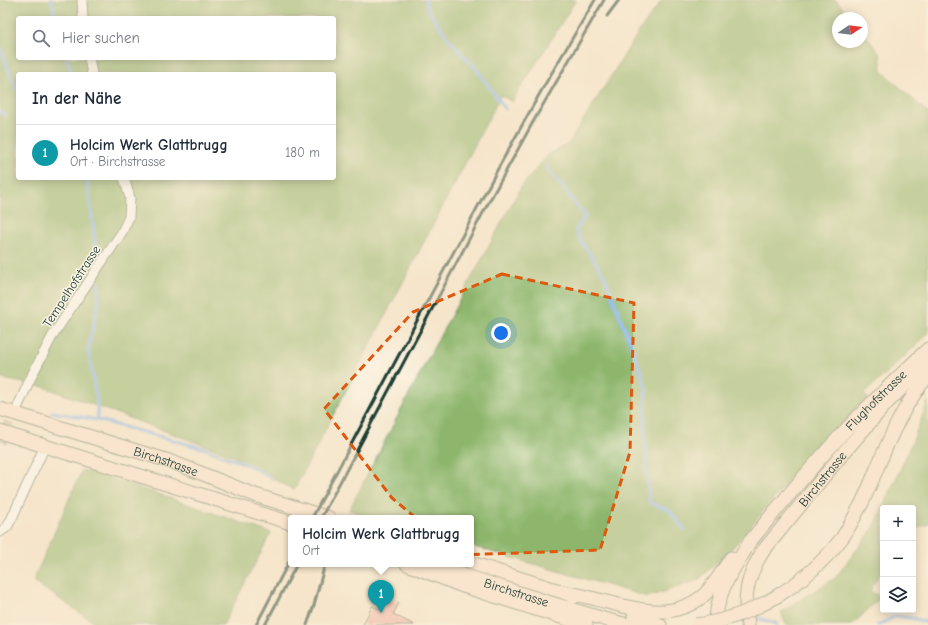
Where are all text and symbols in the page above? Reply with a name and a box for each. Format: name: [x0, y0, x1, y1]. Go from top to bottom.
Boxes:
north arrow: [832, 12, 868, 48]
search box: [16, 16, 336, 60]
icon: search: [30, 27, 52, 49]
text: Hier suchen: [62, 29, 140, 47]
text: In der Nähe: [32, 89, 121, 108]
text: Holcim Werk Glattbrugg: [70, 136, 228, 154]
text: 1: [42, 145, 48, 160]
text: 180 m: [285, 145, 320, 160]
text: Ort · Birchstrasse: [70, 154, 165, 169]
street label: Tempelhofstrasse: [39, 242, 104, 330]
your location: [491, 323, 511, 343]
street label: Flughofstrasse: [842, 367, 910, 433]
street label: Birchstrasse: [132, 444, 201, 480]
street label: Birchstrasse: [795, 448, 850, 510]
map controls: [880, 505, 916, 613]
button: +: [880, 505, 916, 541]
popup: [288, 515, 474, 567]
text: Holcim Werk Glattbrugg: [302, 525, 460, 543]
button: −: [880, 541, 916, 577]
text: Ort: [302, 543, 319, 558]
street label: Birchstrasse: [482, 575, 551, 610]
button: layers: [880, 577, 916, 613]
pin: 1: [368, 580, 394, 613]

